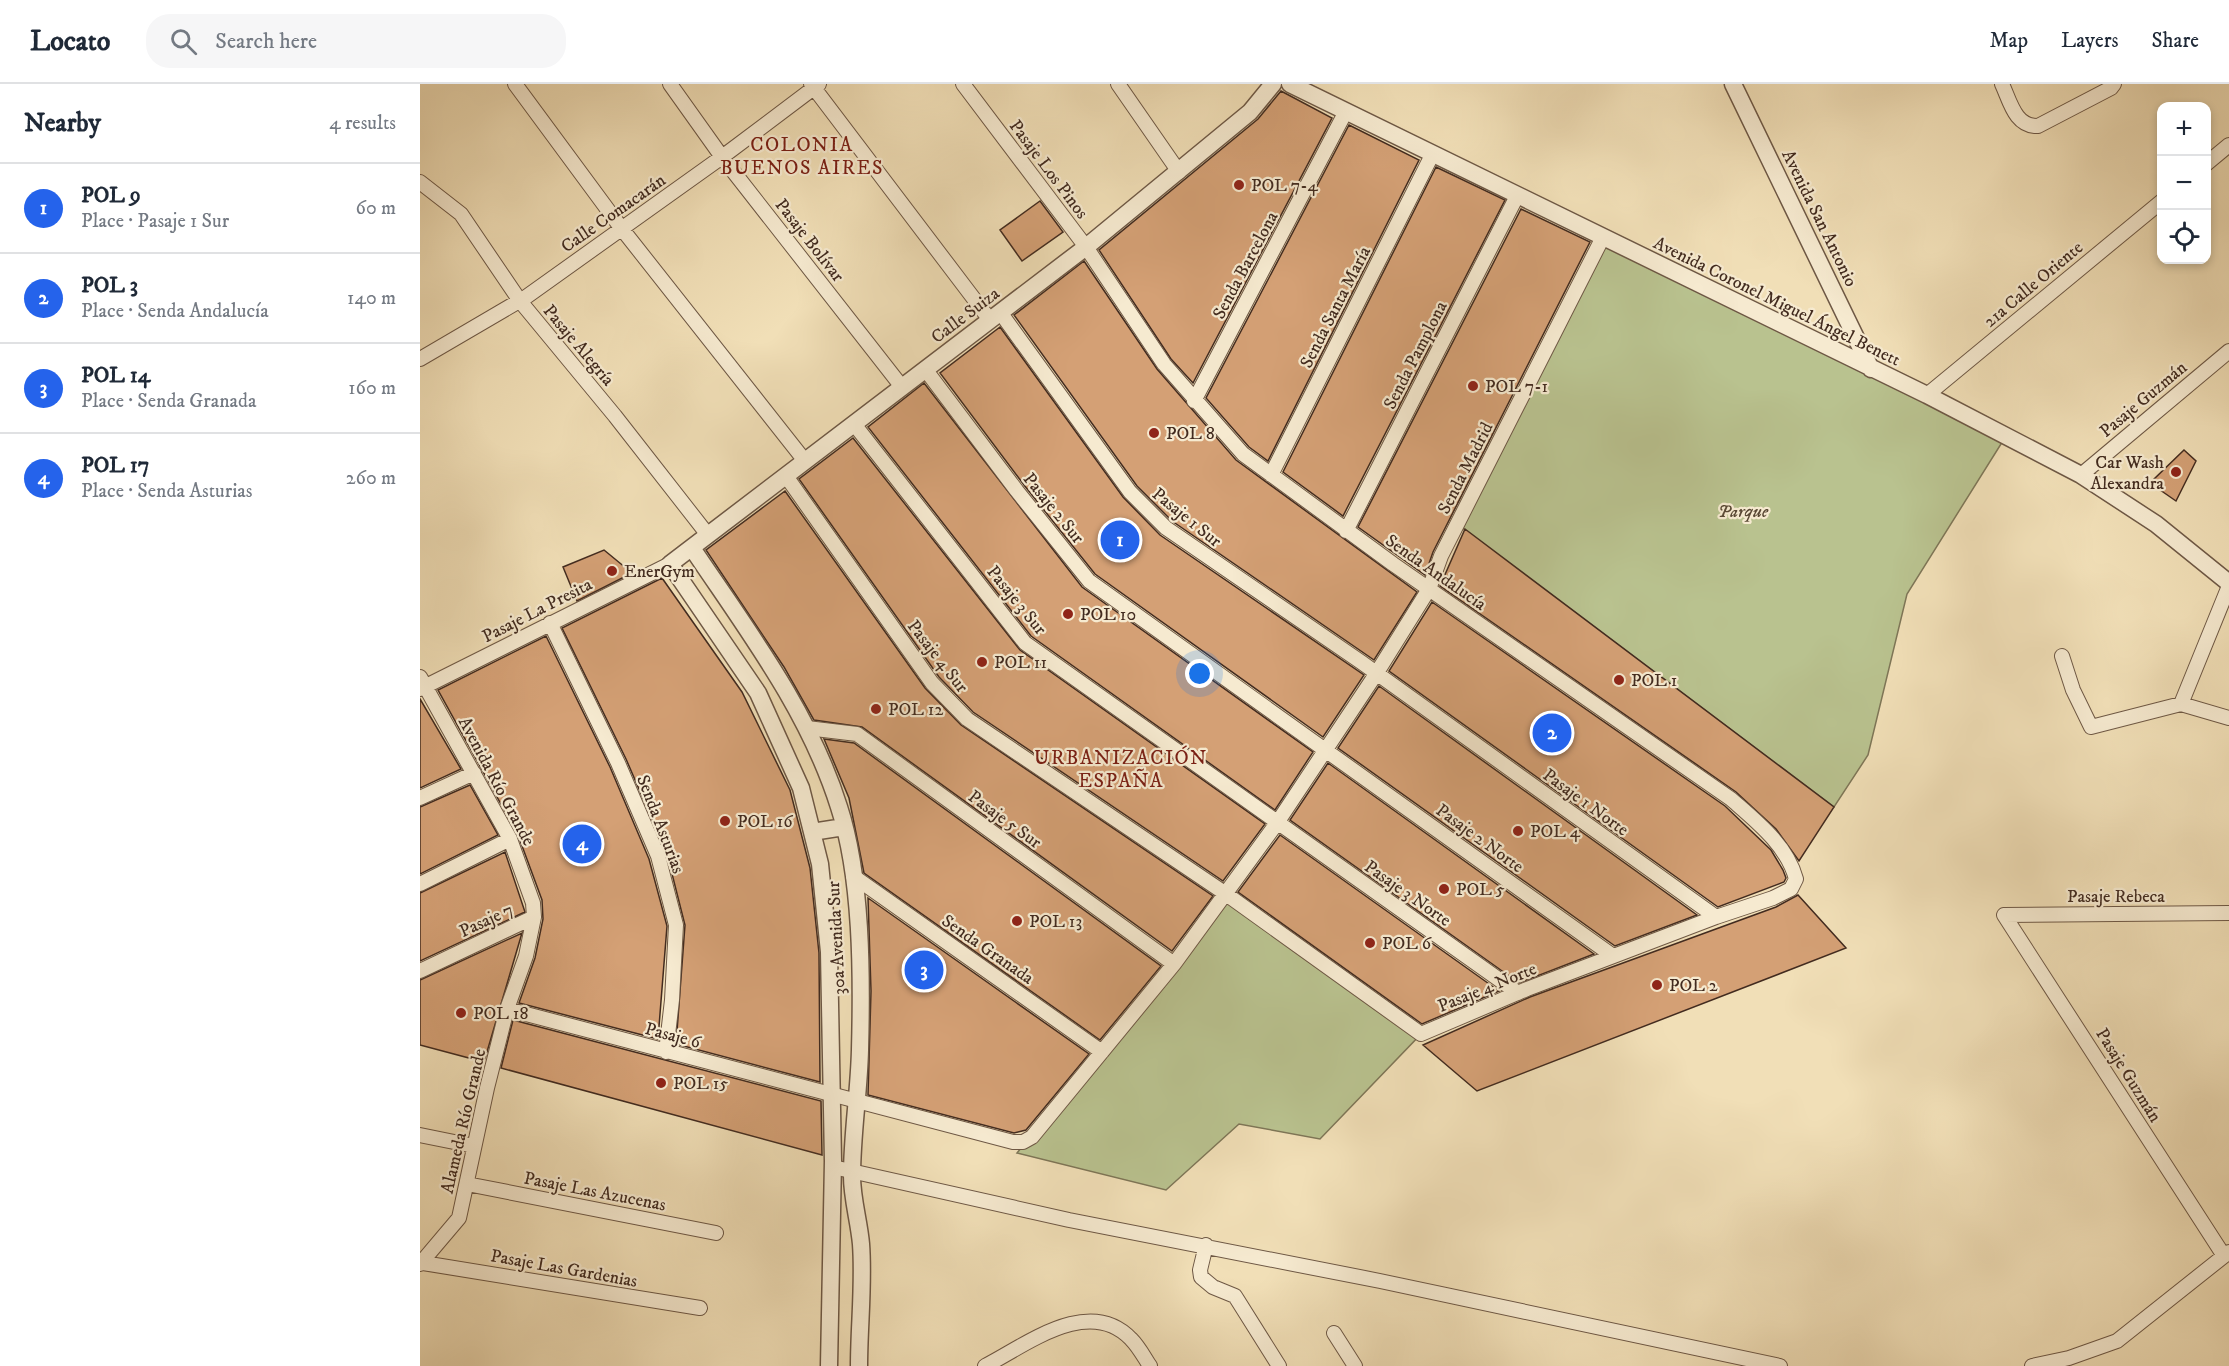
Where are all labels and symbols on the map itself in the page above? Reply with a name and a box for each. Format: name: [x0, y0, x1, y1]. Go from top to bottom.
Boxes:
street label: Pasaje Los Pinos: [1004, 116, 1093, 223]
district label: COLONIA BUENOS AIRES: [720, 133, 884, 181]
street label: Avenida San Antonio: [1776, 146, 1862, 291]
street label: Calle Comacarán: [557, 169, 671, 258]
place label: POL 7-4: [1251, 175, 1319, 197]
marker: POL 7-4: [1232, 178, 1246, 192]
street label: Pasaje Bolívar: [770, 195, 849, 287]
street label: Senda Barcelona: [1208, 208, 1284, 323]
street label: Avenida Coronel Miguel Ángel Benett: [1650, 232, 1904, 371]
street label: 21a Calle Oriente: [1980, 237, 2088, 333]
street label: Senda Santa María: [1296, 243, 1376, 372]
street label: Calle Suiza: [927, 283, 1004, 349]
street label: Senda Pamplona: [1379, 297, 1453, 413]
street label: Pasaje Alegría: [538, 300, 619, 391]
street label: Pasaje Guzmán: [2096, 357, 2192, 443]
place label: POL 7-1: [1485, 376, 1548, 398]
marker: POL 7-1: [1466, 379, 1480, 393]
street label: Senda Madrid: [1433, 419, 1498, 518]
place label: POL 8: [1166, 423, 1215, 445]
marker: POL 8: [1147, 426, 1161, 440]
place label: Car Wash Alexandra: [2091, 452, 2165, 495]
marker: Car Wash Alexandra: [2169, 465, 2183, 479]
street label: Pasaje 2 Sur: [1018, 469, 1089, 549]
street label: Pasaje 1 Sur: [1147, 483, 1226, 553]
park label: Parque: [1718, 501, 1769, 523]
pin: 1: [1100, 518, 1140, 562]
street label: Senda Andalucía: [1381, 530, 1490, 616]
place label: EnerGym: [624, 561, 695, 583]
street label: Pasaje 3 Sur: [982, 562, 1051, 640]
marker: EnerGym: [605, 564, 619, 578]
street label: Pasaje La Presita: [479, 574, 596, 648]
place label: POL 10: [1080, 604, 1136, 626]
marker: POL 10: [1061, 607, 1075, 621]
street label: Pasaje 4 Sur: [902, 616, 973, 698]
place label: POL 11: [994, 652, 1047, 674]
marker: POL 11: [975, 655, 989, 669]
your location: [1185, 659, 1214, 688]
place label: POL 1: [1631, 670, 1677, 692]
marker: POL 1: [1612, 673, 1626, 687]
place label: POL 12: [888, 699, 943, 721]
marker: POL 12: [869, 702, 883, 716]
pin: 2: [1532, 710, 1572, 756]
street label: Avenida Río Grande: [453, 713, 539, 850]
district label: URBANIZACIÓN ESPAÑA: [1034, 745, 1208, 794]
street label: Pasaje 1 Norte: [1538, 764, 1633, 841]
street label: Senda Asturias: [631, 772, 689, 877]
street label: Pasaje 5 Sur: [964, 786, 1046, 854]
street label: Pasaje 2 Norte: [1431, 800, 1528, 878]
place label: POL 16: [737, 811, 793, 833]
marker: POL 16: [718, 814, 732, 828]
place label: POL 4: [1530, 821, 1581, 843]
pin: 4: [562, 822, 602, 867]
marker: POL 4: [1511, 824, 1525, 838]
street label: Pasaje 3 Norte: [1360, 856, 1455, 932]
place label: POL 5: [1456, 879, 1505, 901]
street label: 30a Avenida Sur: [823, 880, 851, 995]
marker: POL 5: [1437, 882, 1451, 896]
street label: Pasaje Rebeca: [2067, 886, 2165, 908]
street label: Pasaje 7: [456, 899, 517, 943]
street label: Senda Granada: [937, 910, 1038, 990]
place label: POL 13: [1029, 911, 1082, 933]
marker: POL 13: [1010, 914, 1024, 928]
place label: POL 6: [1382, 933, 1432, 955]
marker: POL 6: [1363, 936, 1377, 950]
pin: 3: [904, 948, 944, 992]
street label: Pasaje 4 Norte: [1435, 958, 1540, 1018]
place label: POL 2: [1669, 975, 1718, 997]
marker: POL 2: [1650, 978, 1664, 992]
place label: POL 18: [473, 1003, 528, 1025]
marker: POL 18: [454, 1006, 468, 1020]
street label: Pasaje 6: [642, 1018, 704, 1054]
street label: Pasaje Guzmán: [2090, 1024, 2166, 1127]
street label: Alameda Río Grande: [437, 1047, 491, 1196]
place label: POL 15: [673, 1073, 728, 1095]
marker: POL 15: [654, 1076, 668, 1090]
street label: Pasaje Las Azucenas: [522, 1167, 668, 1217]
street label: Pasaje Las Gardenias: [489, 1245, 639, 1293]

